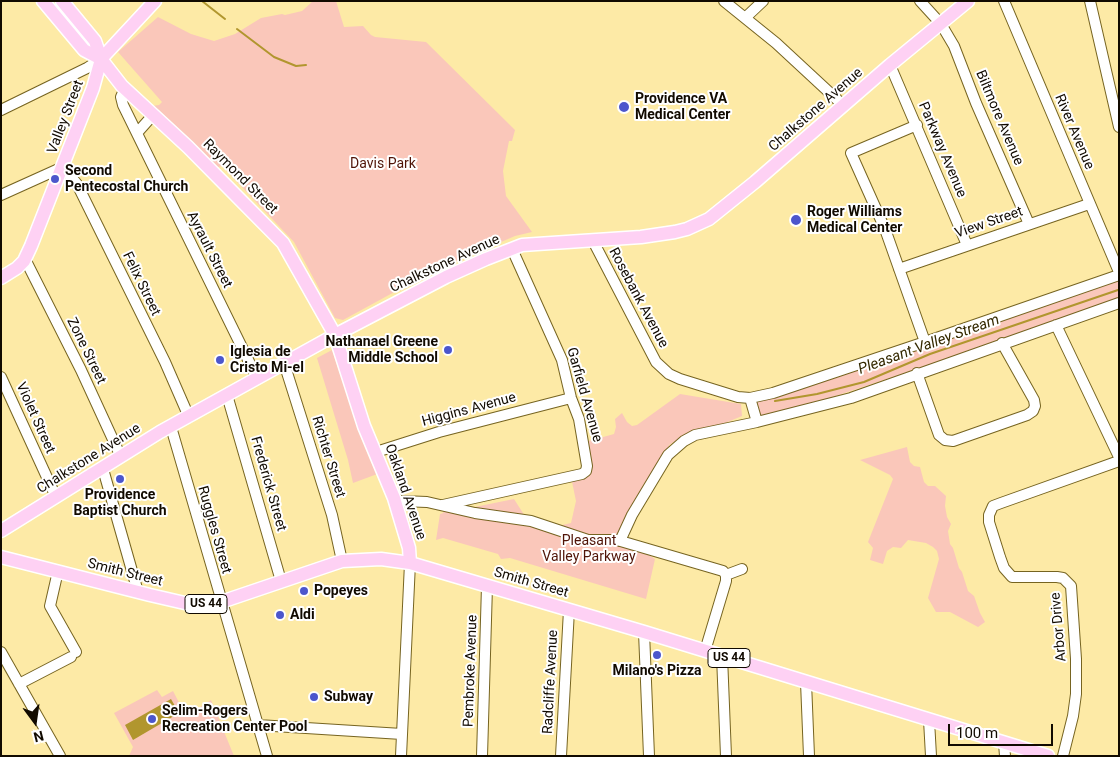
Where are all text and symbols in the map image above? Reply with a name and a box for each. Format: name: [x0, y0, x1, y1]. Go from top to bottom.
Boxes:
street label: Chalkstone Avenue: [766, 65, 866, 155]
street label: Biltmore Avenue: [971, 68, 1027, 168]
street label: Valley Street: [44, 78, 88, 156]
place label: Providence VA Medical Center: [635, 91, 730, 124]
street label: River Avenue: [1051, 92, 1097, 172]
marker: Providence VA Medical Center: [617, 100, 631, 114]
street label: Parkway Avenue: [914, 100, 970, 200]
street label: Raymond Street: [199, 136, 281, 218]
park label: Davis Park: [350, 156, 416, 172]
place label: Second Pentecostal Church: [65, 163, 188, 196]
marker: Second Pentecostal Church: [49, 173, 61, 185]
place label: Roger Williams Medical Center: [807, 204, 902, 236]
street label: View Street: [953, 204, 1025, 242]
street label: Ayrault Street: [183, 209, 235, 291]
marker: Roger Williams Medical Center: [789, 213, 803, 227]
street label: Chalkstone Avenue: [388, 231, 502, 297]
street label: Rosebank Avenue: [605, 245, 671, 351]
street label: Felix Street: [118, 249, 164, 319]
water label: Pleasant Valley Stream: [856, 311, 1002, 379]
street label: Zone Street: [63, 315, 109, 387]
place label: Nathanael Greene Middle School: [325, 334, 438, 367]
place label: Iglesia de Cristo Mi-el: [230, 344, 304, 377]
marker: Nathanael Greene Middle School: [442, 344, 454, 356]
street label: Garfield Avenue: [562, 346, 606, 444]
marker: Iglesia de Cristo Mi-el: [214, 354, 226, 366]
street label: Violet Street: [12, 380, 58, 456]
street label: Higgins Avenue: [420, 389, 518, 431]
street label: Richter Street: [308, 414, 348, 500]
street label: Chalkstone Avenue: [34, 420, 144, 498]
street label: Frederick Street: [246, 435, 290, 533]
street label: Oakland Avenue: [381, 442, 429, 542]
marker: Providence Baptist Church: [114, 473, 126, 485]
street label: Ruggles Street: [193, 484, 235, 576]
place label: Providence Baptist Church: [73, 487, 167, 520]
park label: Pleasant Valley Parkway: [542, 533, 636, 566]
street label: Smith Street: [86, 556, 164, 590]
street label: Smith Street: [492, 564, 570, 602]
place label: Popeyes: [314, 583, 368, 599]
marker: Popeyes: [298, 585, 310, 597]
street label: Arbor Drive: [1048, 592, 1070, 662]
road number: US 44: [185, 594, 227, 614]
place label: Aldi: [290, 607, 315, 623]
marker: Aldi: [274, 609, 286, 621]
street label: Pembroke Avenue: [461, 614, 481, 728]
street label: Radcliffe Avenue: [540, 629, 562, 735]
road number: US 44: [708, 648, 750, 668]
marker: Milano's Pizza: [651, 649, 663, 661]
place label: Milano's Pizza: [613, 663, 701, 679]
place label: Subway: [324, 689, 373, 705]
marker: Subway: [308, 691, 320, 703]
north arrow: [10, 697, 60, 747]
place label: Selim-Rogers Recreation Center Pool: [162, 703, 307, 736]
marker: Selim-Rogers Recreation Center Pool: [146, 713, 158, 725]
scale bar: [950, 714, 1055, 746]
text: 100 m: [956, 724, 998, 742]
text: N: [32, 728, 45, 746]

